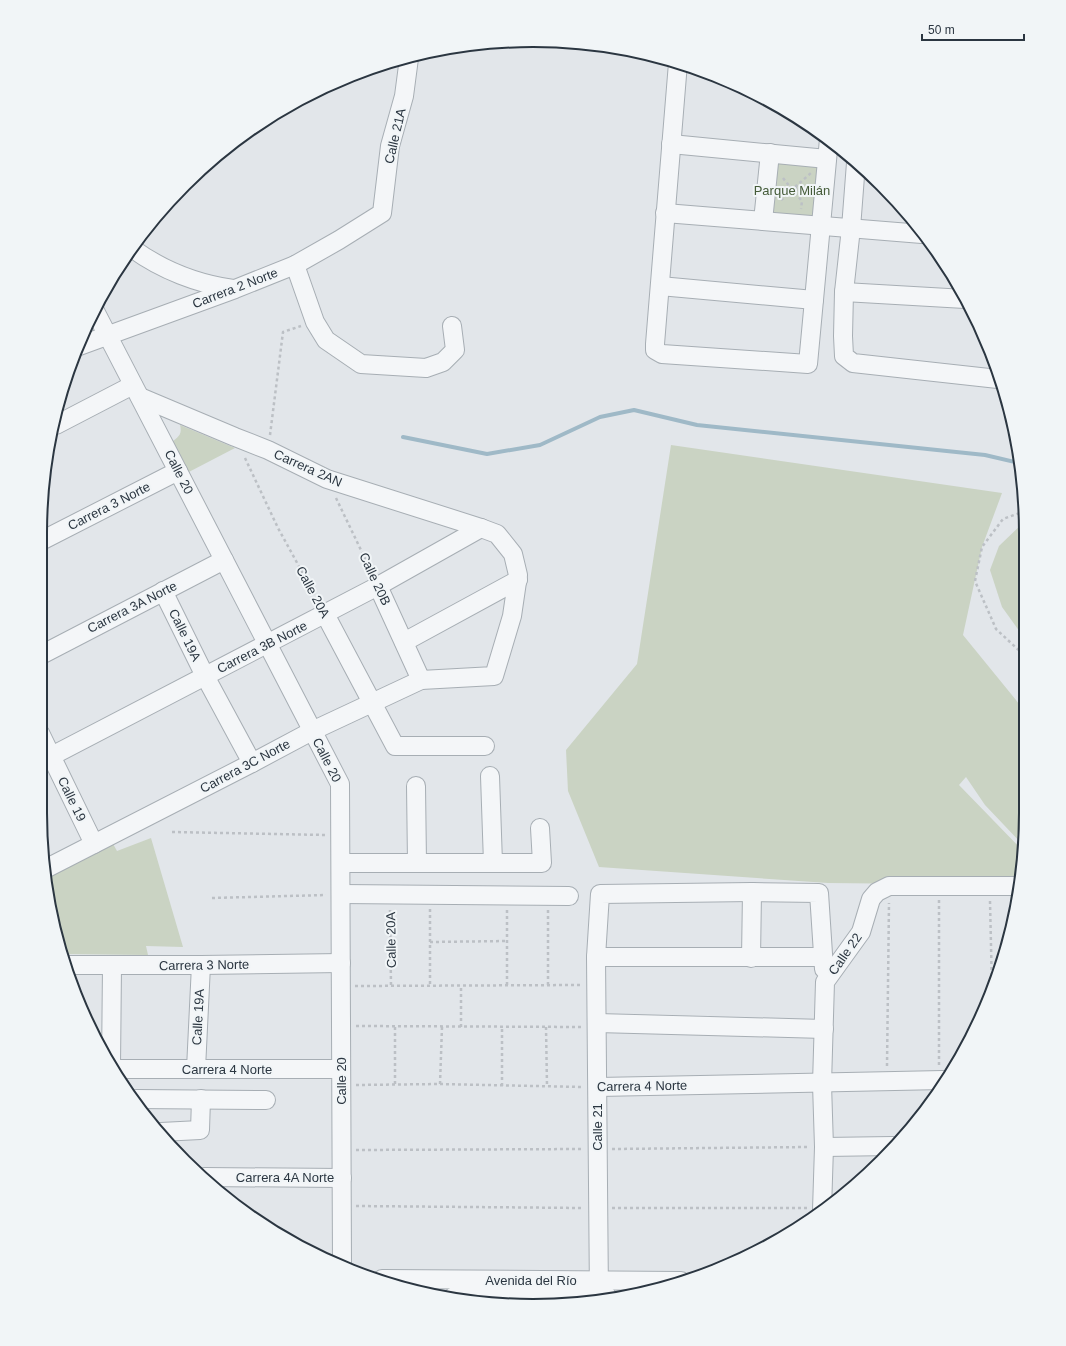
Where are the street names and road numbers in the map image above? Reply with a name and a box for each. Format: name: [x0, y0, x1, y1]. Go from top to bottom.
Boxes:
street label: Calle 21A: [381, 107, 409, 165]
street label: Carrera 2 Norte: [190, 265, 280, 311]
street label: Carrera 2AN: [272, 446, 344, 490]
street label: Calle 20: [161, 447, 197, 497]
street label: Carrera 3 Norte: [65, 479, 153, 533]
street label: Calle 20B: [356, 550, 394, 608]
street label: Calle 20A: [293, 564, 333, 621]
street label: Carrera 3A Norte: [85, 578, 179, 636]
street label: Calle 19A: [166, 606, 204, 664]
street label: Carrera 3B Norte: [214, 618, 310, 676]
street label: Calle 20: [309, 735, 345, 785]
street label: Carrera 3C Norte: [197, 736, 293, 796]
street label: Calle 19: [55, 774, 89, 824]
street label: Calle 20A: [383, 911, 399, 968]
street label: Calle 22: [825, 930, 865, 978]
street label: Carrera 3 Norte: [159, 957, 249, 973]
street label: Calle 19A: [189, 988, 207, 1046]
street label: Calle 20: [334, 1057, 349, 1105]
street label: Carrera 4 Norte: [182, 1062, 272, 1077]
street label: Carrera 4 Norte: [597, 1078, 687, 1094]
street label: Calle 21: [590, 1103, 605, 1151]
street label: Carrera 4A Norte: [236, 1170, 334, 1185]
street label: Avenida del Río: [485, 1273, 577, 1288]

